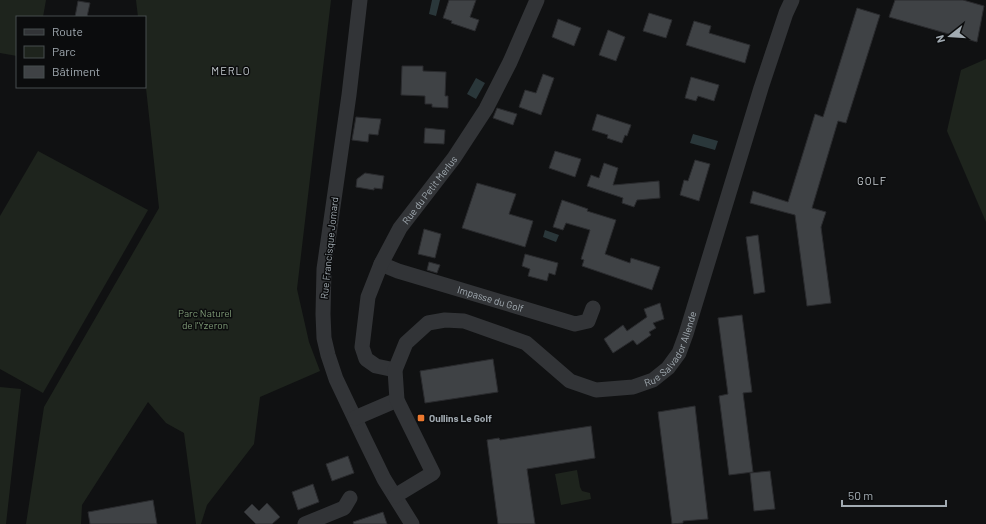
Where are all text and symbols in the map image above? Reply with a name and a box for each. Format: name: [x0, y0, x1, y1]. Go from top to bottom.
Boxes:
legend: [16, 16, 146, 88]
north arrow: [930, 16, 970, 56]
text: Route: [52, 24, 83, 38]
text: N: [933, 34, 947, 44]
text: Parc: [52, 44, 76, 58]
text: Bâtiment: [52, 64, 100, 78]
district label: MERLO: [211, 64, 251, 77]
street label: Rue du Petit Merlus: [399, 153, 460, 226]
district label: GOLF: [857, 174, 887, 187]
street label: Rue Francisque Jomard: [318, 196, 340, 300]
street label: Impasse du Golf: [456, 283, 526, 314]
park label: Parc Naturel de l'Yzeron: [178, 307, 232, 331]
street label: Rue Salvador Allende: [642, 310, 699, 389]
place label: Oullins Le Golf: [429, 412, 492, 424]
marker: Oullins Le Golf: [416, 413, 426, 423]
scale bar: [842, 482, 946, 508]
text: 50 m: [848, 488, 873, 502]

